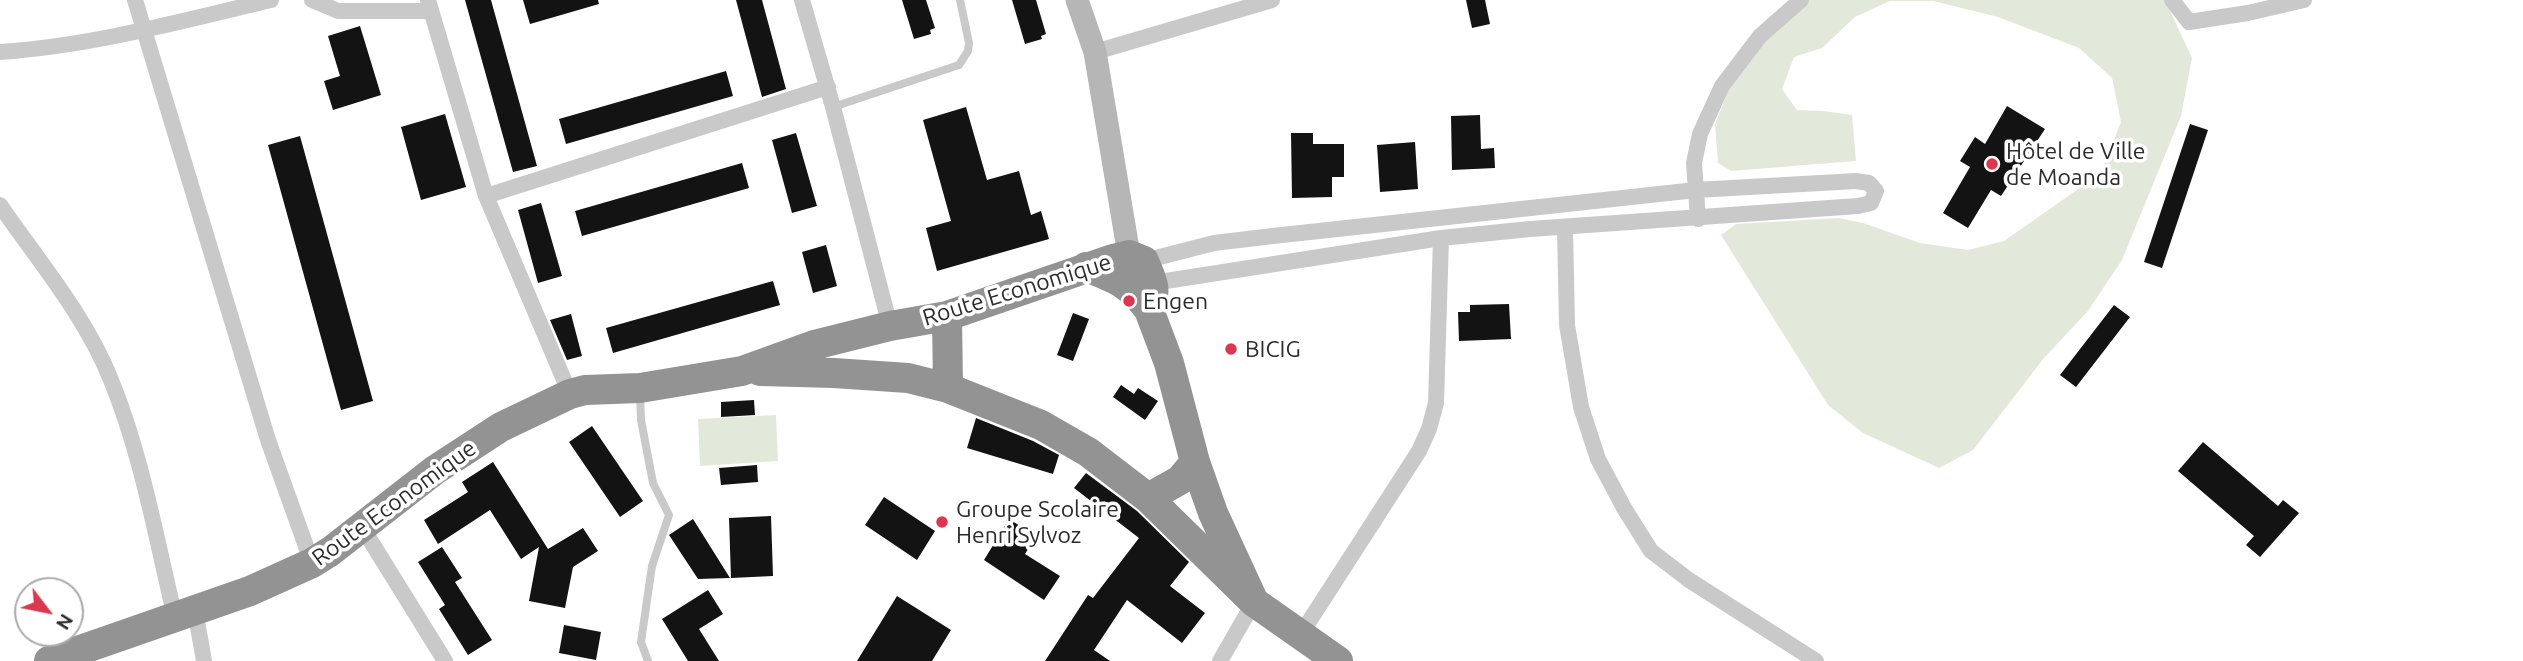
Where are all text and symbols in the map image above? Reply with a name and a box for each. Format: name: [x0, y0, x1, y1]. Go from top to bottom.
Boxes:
place label: Hôtel de Ville de Moanda: [2006, 137, 2146, 191]
marker: Hôtel de Ville de Moanda: [1984, 156, 2000, 172]
street label: Route Economique: [919, 248, 1115, 332]
place label: Engen: [1143, 287, 1208, 315]
marker: Engen: [1121, 293, 1137, 309]
place label: BICIG: [1245, 335, 1301, 363]
marker: BICIG: [1223, 341, 1239, 357]
street label: Route Economique: [307, 434, 481, 572]
place label: Groupe Scolaire Henri Sylvoz: [956, 495, 1119, 549]
marker: Groupe Scolaire Henri Sylvoz: [934, 514, 950, 530]
north arrow: [14, 577, 84, 647]
text: N: [52, 610, 78, 634]

